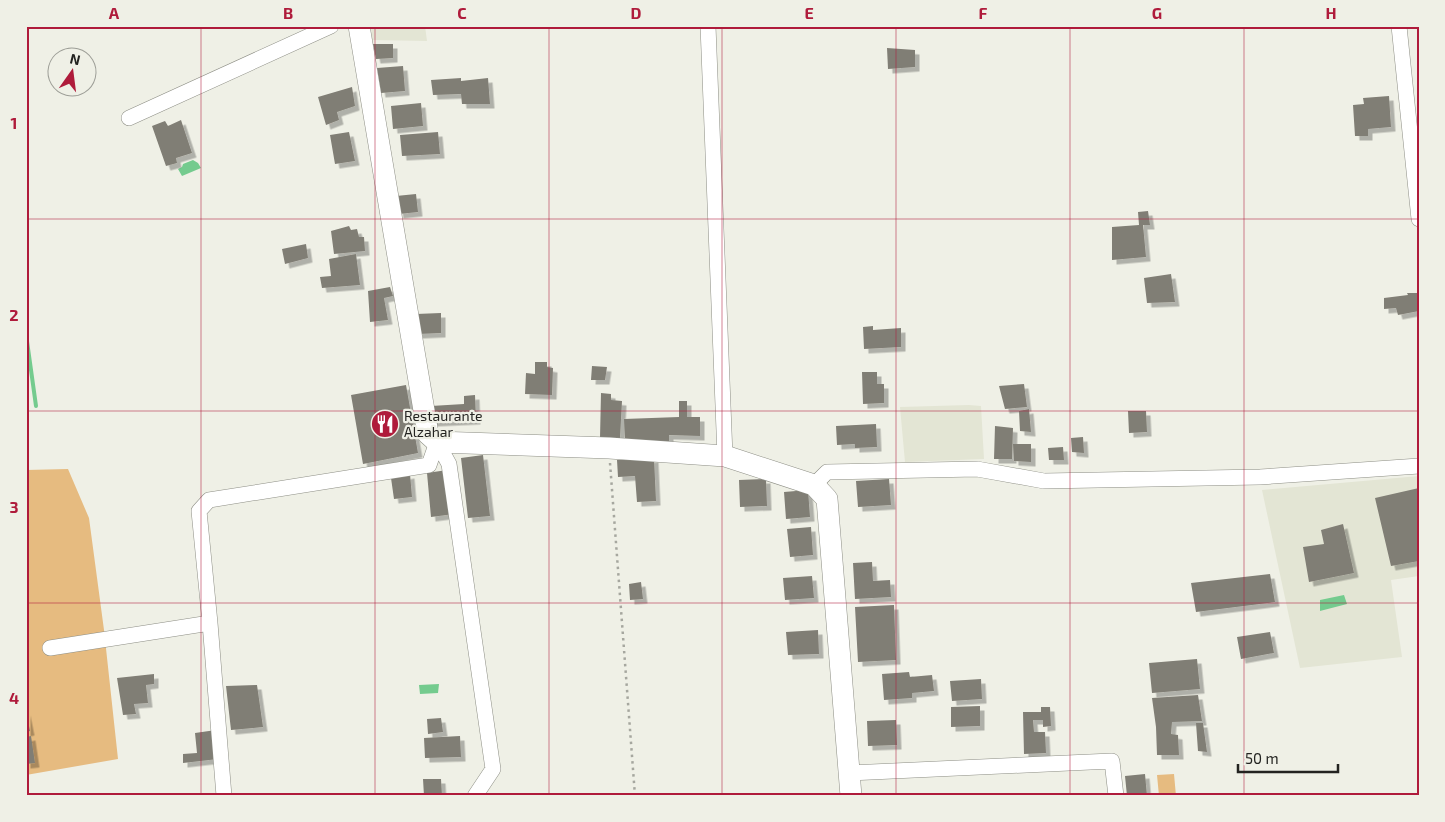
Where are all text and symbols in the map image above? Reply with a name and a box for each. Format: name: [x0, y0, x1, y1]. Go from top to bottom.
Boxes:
text: A: [109, 3, 120, 22]
text: B: [283, 3, 293, 22]
text: C: [457, 3, 467, 22]
text: D: [631, 3, 642, 22]
text: E: [804, 3, 814, 22]
text: F: [979, 3, 988, 22]
text: G: [1152, 3, 1162, 22]
text: H: [1325, 3, 1337, 22]
north arrow: [48, 48, 98, 98]
text: N: [68, 49, 82, 68]
text: 1: [11, 113, 17, 132]
text: 2: [9, 305, 19, 324]
place label: Restaurante Alzahar: [404, 407, 483, 440]
restaurant icon: Restaurante Alzahar: [370, 409, 400, 439]
text: 3: [9, 497, 19, 516]
text: 4: [9, 688, 19, 707]
scale bar: [1238, 742, 1338, 774]
text: 50 m: [1245, 749, 1279, 767]

